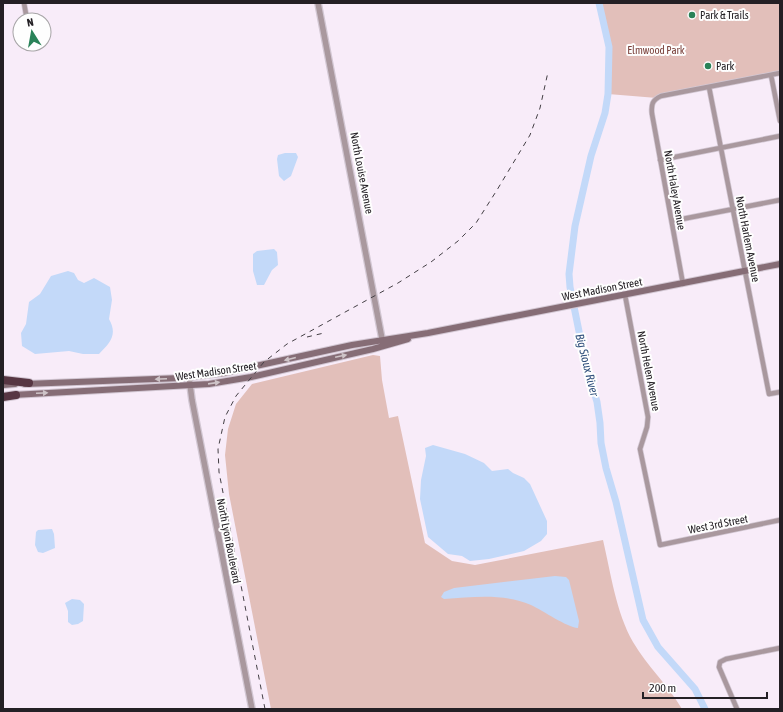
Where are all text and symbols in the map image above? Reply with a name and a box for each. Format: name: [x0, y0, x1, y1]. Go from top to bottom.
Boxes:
place label: Park & Trails: [700, 9, 749, 21]
marker: Park & Trails: [687, 10, 697, 20]
north arrow: [12, 12, 52, 52]
text: N: [26, 16, 34, 29]
park label: Elmwood Park: [627, 44, 685, 56]
place label: Park: [716, 60, 735, 72]
marker: Park: [703, 61, 713, 71]
street label: North Louise Avenue: [348, 131, 376, 215]
street label: North Haley Avenue: [662, 149, 688, 231]
street label: North Harlem Avenue: [734, 195, 762, 283]
street label: West Madison Street: [561, 275, 643, 303]
street label: North Helen Avenue: [635, 330, 663, 412]
water label: Big Sioux River: [572, 332, 602, 398]
one-way arrow: [334, 352, 347, 358]
one-way arrow: [283, 357, 296, 363]
street label: West Madison Street: [175, 359, 257, 383]
one-way arrow: [155, 375, 167, 382]
one-way arrow: [208, 380, 220, 386]
one-way arrow: [36, 390, 48, 397]
street label: North Lyon Boulevard: [215, 497, 243, 585]
street label: West 3rd Street: [687, 512, 749, 536]
scale bar: [643, 674, 767, 700]
text: 200 m: [649, 681, 676, 695]

